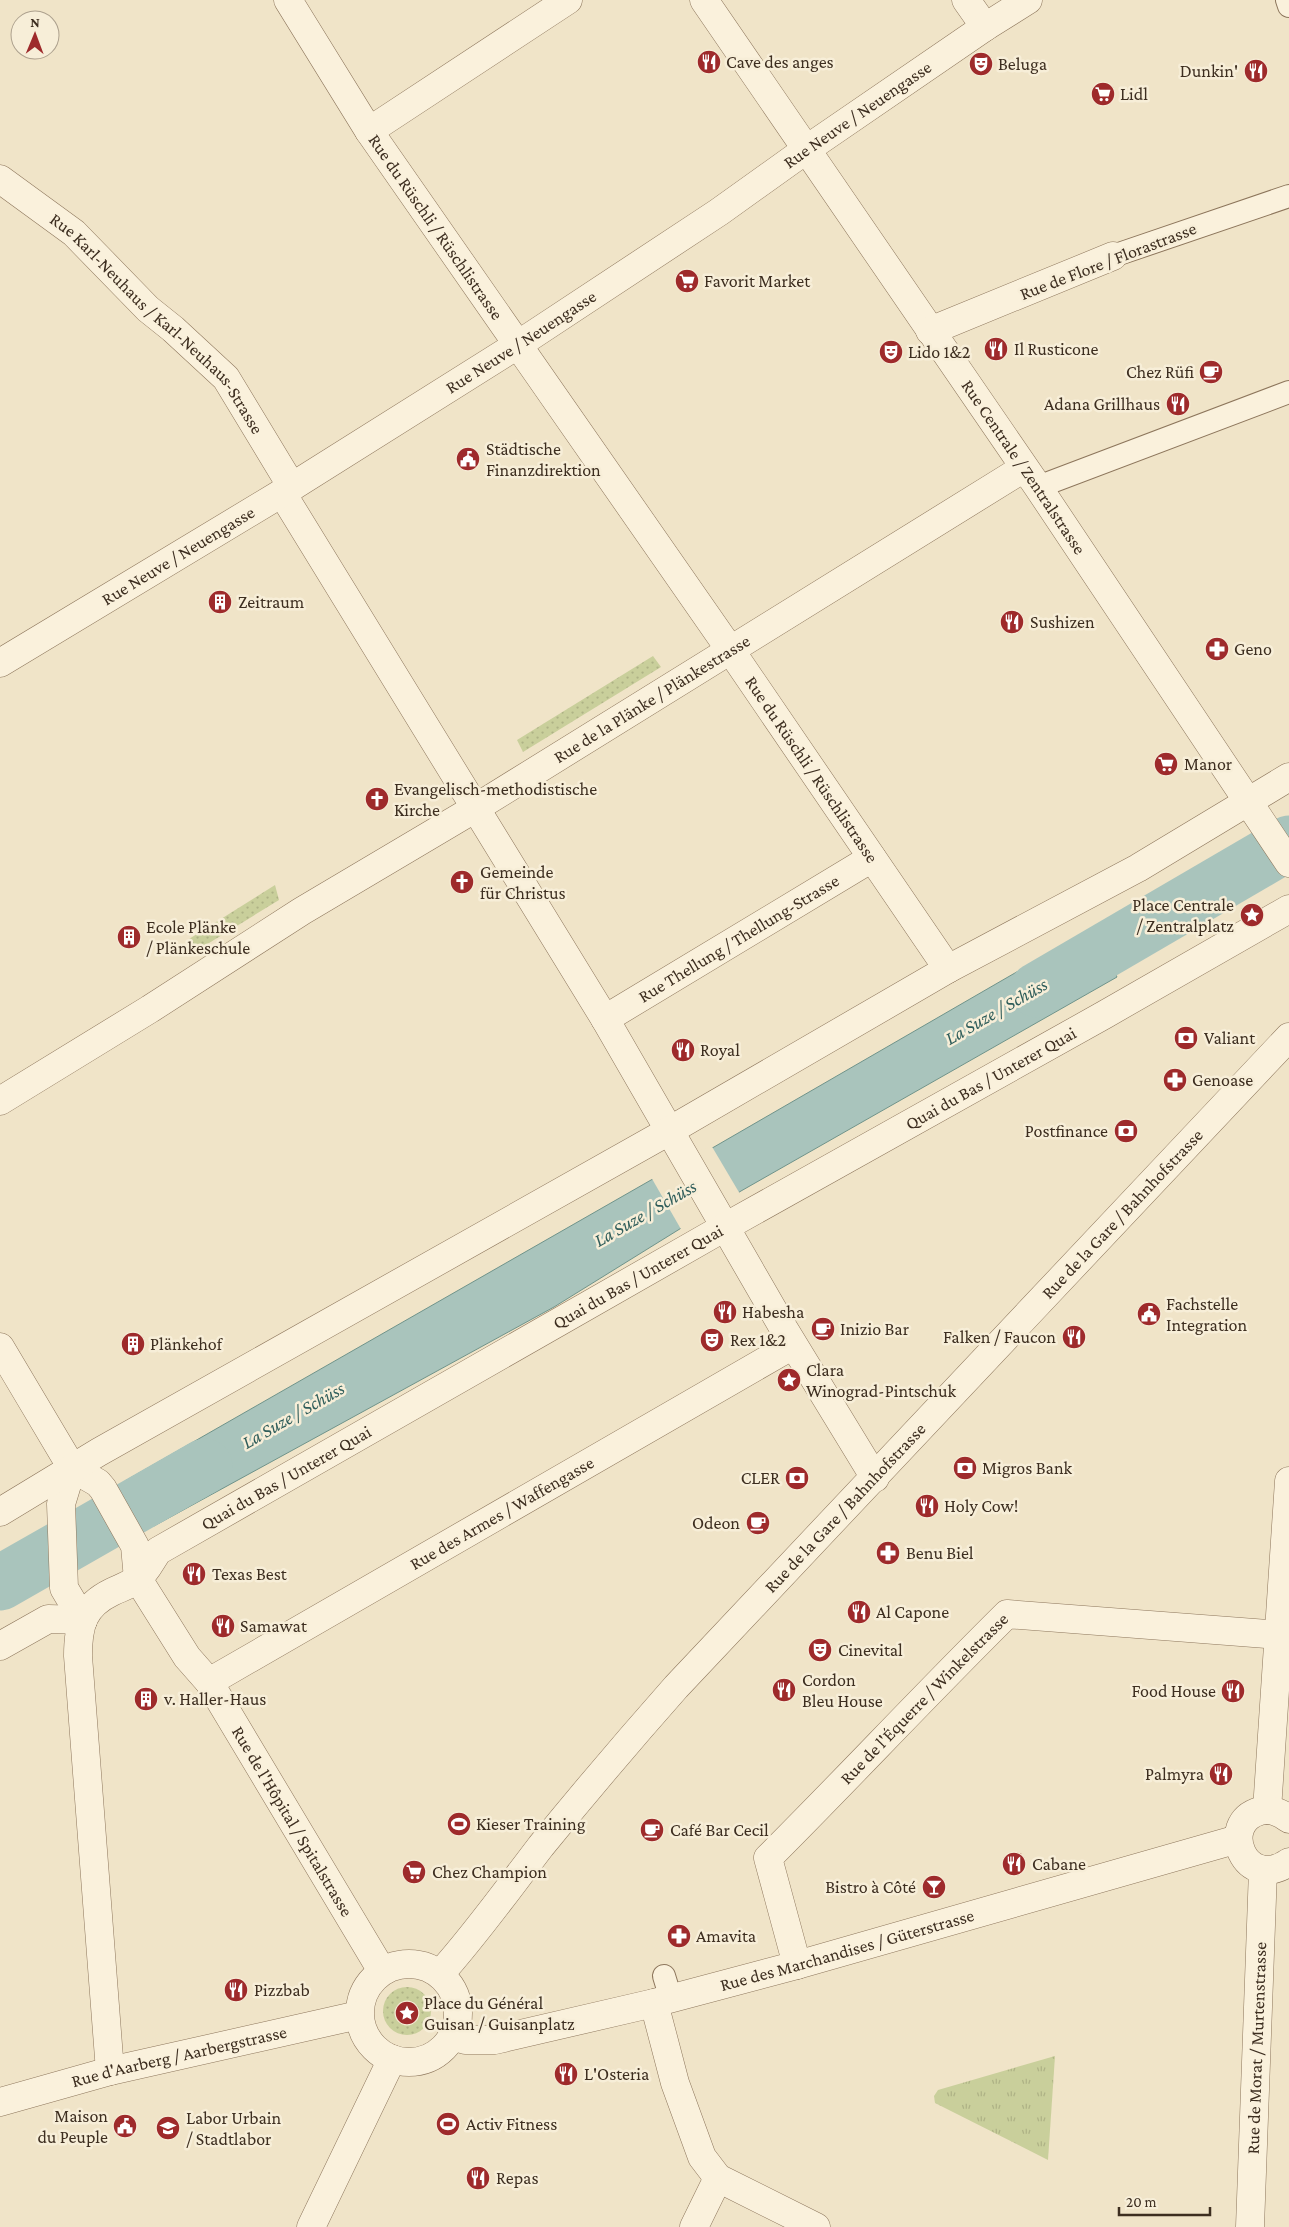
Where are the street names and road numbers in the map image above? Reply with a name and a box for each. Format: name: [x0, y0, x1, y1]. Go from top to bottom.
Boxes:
street label: Rue Neuve / Neuengasse: [780, 57, 935, 173]
street label: Rue du Rüschli / Rüschlistrasse: [364, 130, 507, 324]
street label: Rue Karl-Neuhaus / Karl-Neuhaus-Strasse: [46, 209, 268, 438]
street label: Rue de Flore / Florastrasse: [1017, 218, 1199, 304]
street label: Rue Neuve / Neuengasse: [442, 286, 600, 398]
street label: Rue Centrale / Zentralstrasse: [957, 376, 1090, 558]
street label: Rue Neuve / Neuengasse: [98, 502, 258, 609]
street label: Rue de la Plänke / Plänkestrasse: [550, 630, 754, 767]
street label: Rue du Rüschli / Rüschlistrasse: [741, 672, 883, 867]
street label: Rue Thellung / Thellung-Strasse: [635, 870, 843, 1007]
street label: Quai du Bas / Unterer Quai: [902, 1023, 1080, 1134]
street label: Rue de la Gare / Bahnhofstrasse: [1038, 1125, 1207, 1303]
street label: Quai du Bas / Unterer Quai: [549, 1220, 726, 1333]
street label: Rue de la Gare / Bahnhofstrasse: [760, 1419, 930, 1597]
street label: Quai du Bas / Unterer Quai: [198, 1421, 375, 1534]
street label: Rue des Armes / Waffengasse: [406, 1452, 597, 1574]
street label: Rue de l'Équerre / Winkelstrasse: [836, 1609, 1012, 1788]
street label: Rue de l'Hôpital / Spitalstrasse: [228, 1723, 357, 1920]
street label: Rue des Marchandises / Güterstrasse: [718, 1905, 976, 1995]
street label: Rue de Morat / Murtenstrasse: [1243, 1941, 1270, 2155]
street label: Rue d'Aarberg / Aarbergstrasse: [69, 2022, 289, 2091]

